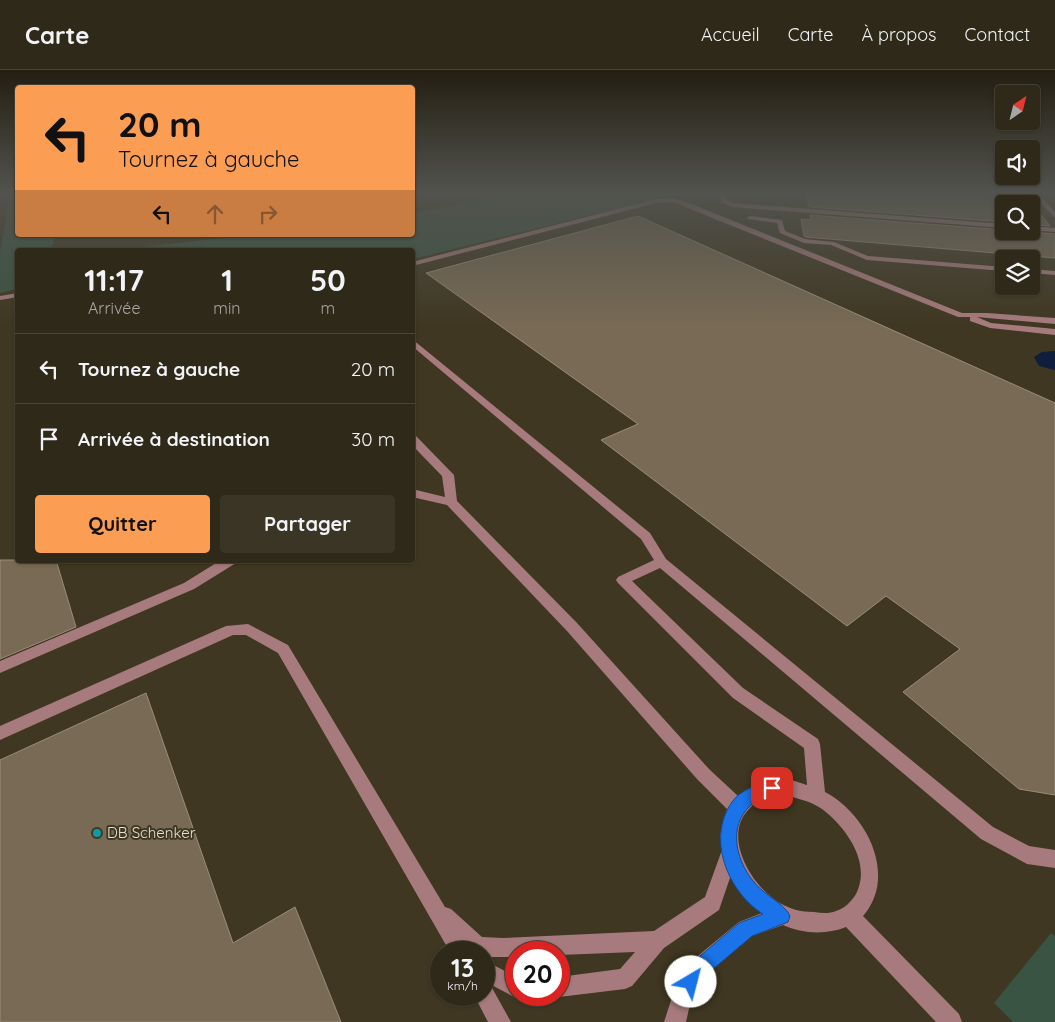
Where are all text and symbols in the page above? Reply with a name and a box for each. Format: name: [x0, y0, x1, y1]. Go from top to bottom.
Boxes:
text: Carte: [25, 20, 89, 50]
text: Accueil: [701, 23, 760, 46]
text: Carte: [788, 23, 833, 46]
text: À propos: [861, 23, 937, 46]
text: Contact: [965, 23, 1030, 46]
north arrow: [995, 85, 1040, 130]
map controls: [995, 85, 1040, 295]
text: 20 m: [118, 102, 201, 146]
icon: left: [35, 105, 100, 170]
button: sound: [995, 140, 1040, 185]
text: Tournez à gauche: [118, 145, 300, 173]
button: search: [995, 195, 1040, 240]
icon: left: [148, 200, 176, 228]
icon: ahead: [201, 200, 229, 228]
icon: right: [254, 200, 282, 228]
button: layers: [995, 250, 1040, 295]
text: 11:17: [84, 261, 144, 299]
text: 1: [221, 261, 233, 299]
text: 50: [310, 261, 346, 299]
text: Arrivée: [88, 298, 140, 318]
text: min: [213, 298, 241, 318]
text: m: [320, 298, 335, 318]
icon: left: [35, 355, 63, 383]
text: Tournez à gauche: [78, 357, 240, 381]
text: 20 m: [351, 357, 395, 381]
icon: arrive: [35, 425, 63, 453]
text: Arrivée à destination: [78, 427, 270, 451]
text: 30 m: [351, 427, 395, 451]
button: Quitter: [35, 495, 210, 553]
button: Partager: [220, 495, 395, 553]
pin: [751, 767, 793, 809]
icon: arrive: [758, 774, 786, 802]
place label: DB Schenker: [107, 823, 196, 842]
marker: DB Schenker: [91, 827, 103, 839]
speed limit sign: 20: [505, 941, 570, 1006]
text: 13: [451, 952, 474, 983]
position arrow: [664, 955, 716, 1007]
text: km/h: [447, 978, 478, 993]

